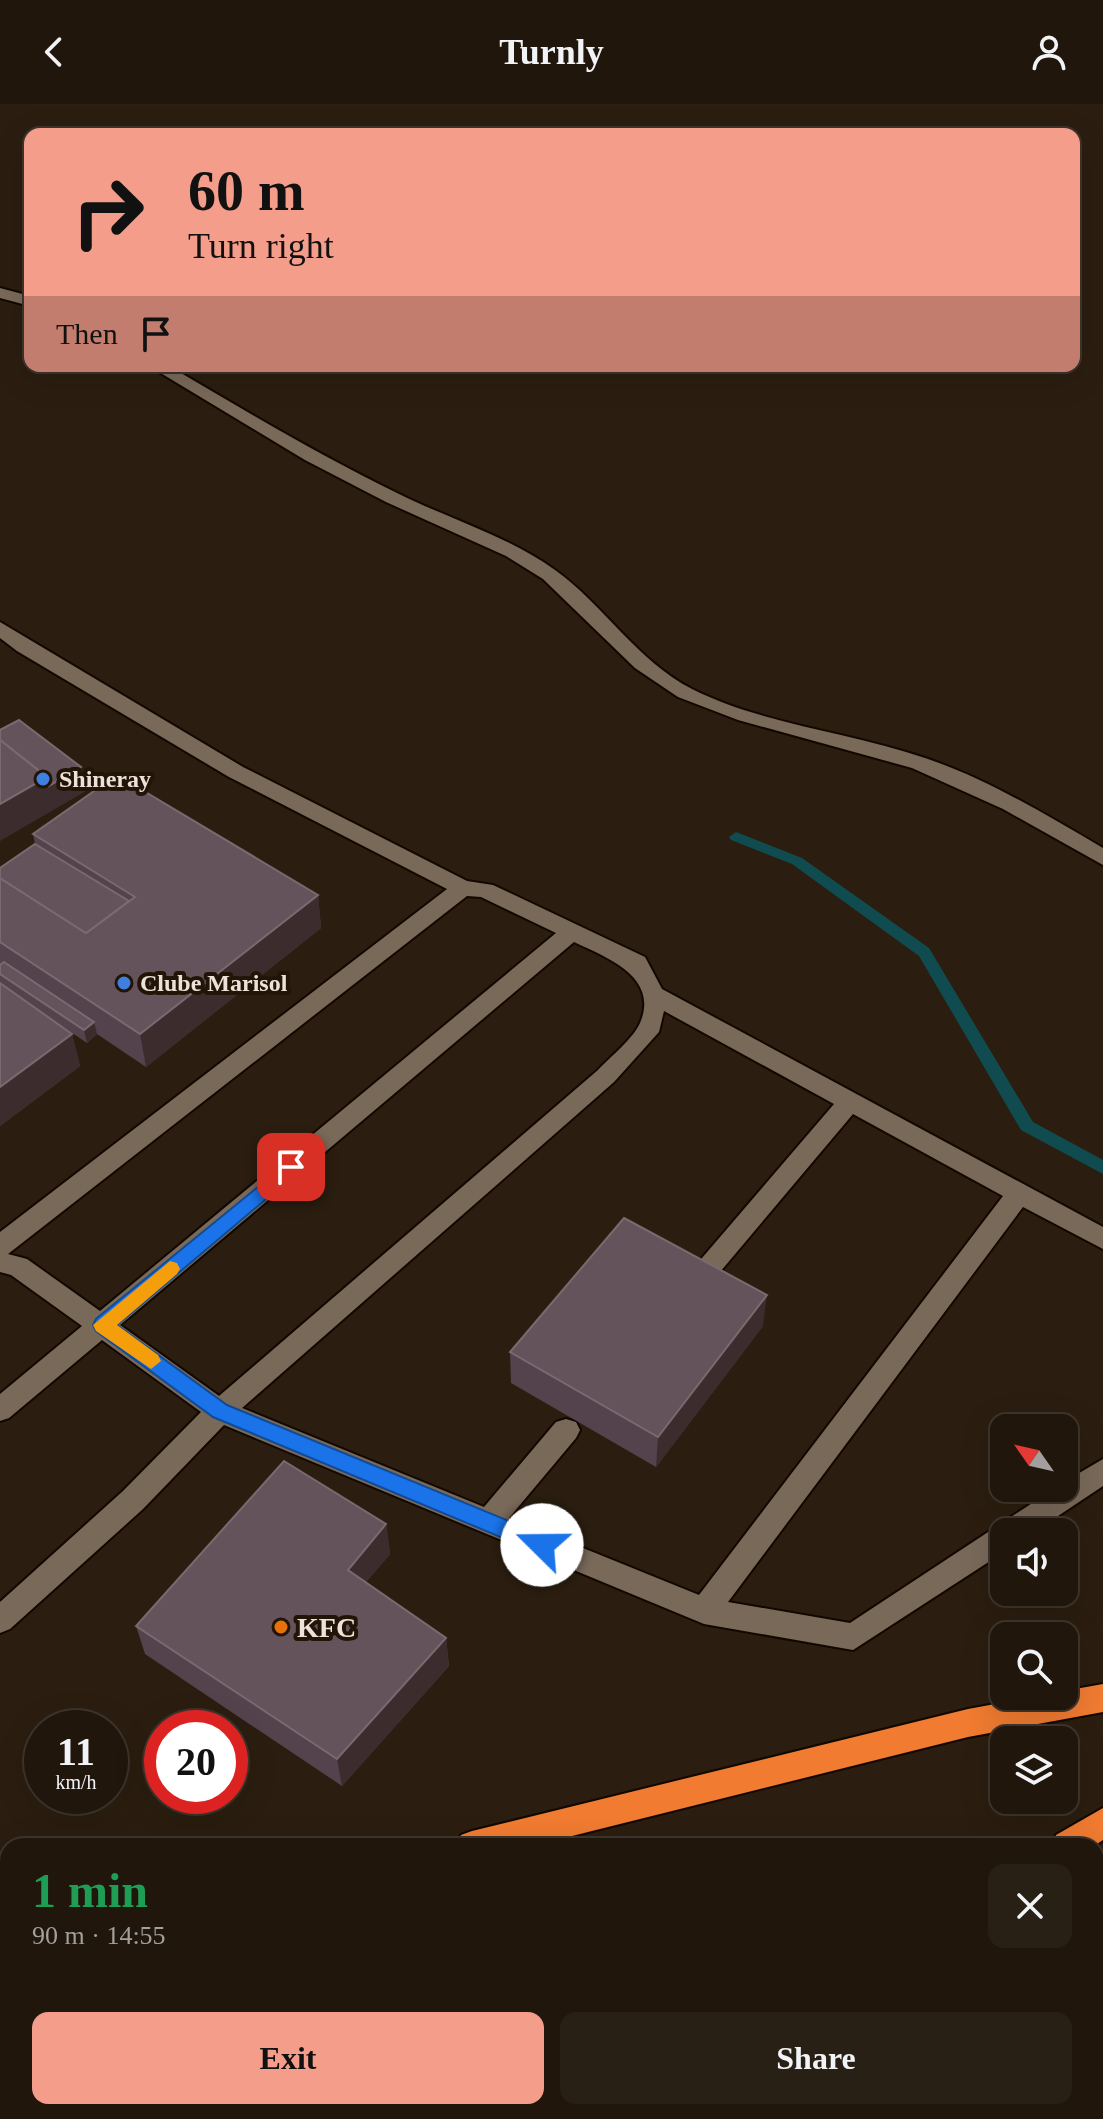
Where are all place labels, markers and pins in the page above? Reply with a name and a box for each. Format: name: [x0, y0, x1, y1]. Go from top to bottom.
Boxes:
place label: Shineray: [59, 766, 151, 792]
marker: Shineray: [34, 770, 52, 788]
place label: Clube Marisol: [140, 970, 288, 996]
marker: Clube Marisol: [115, 974, 133, 992]
pin: [257, 1133, 325, 1201]
place label: KFC: [297, 1612, 356, 1643]
marker: KFC: [272, 1618, 290, 1636]

